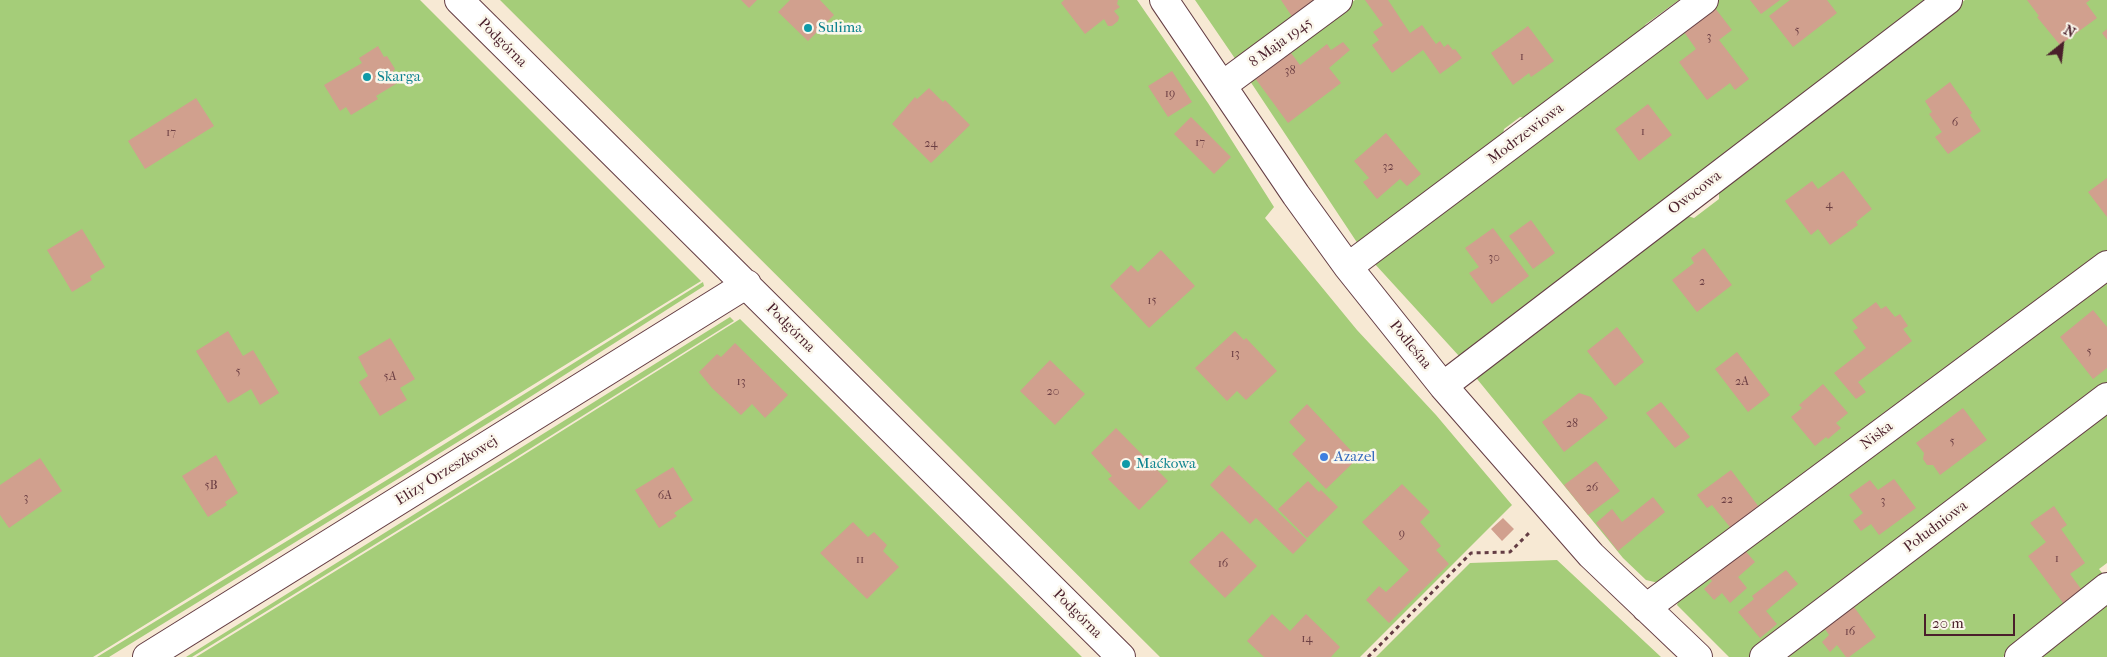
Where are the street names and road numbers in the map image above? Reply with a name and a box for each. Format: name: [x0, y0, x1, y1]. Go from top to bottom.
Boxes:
street label: 8 Maja 1945: [1246, 14, 1316, 72]
street label: Podgórna: [474, 15, 530, 71]
street label: Modrzewiowa: [1485, 100, 1567, 168]
street label: Owocowa: [1665, 167, 1725, 219]
street label: Podgórna: [762, 300, 818, 356]
street label: Podleśna: [1385, 317, 1435, 373]
street label: Niska: [1857, 418, 1897, 454]
street label: Elizy Orzeszkowej: [393, 432, 501, 510]
street label: Południowa: [1901, 497, 1971, 557]
street label: Podgórna: [1049, 586, 1105, 642]

